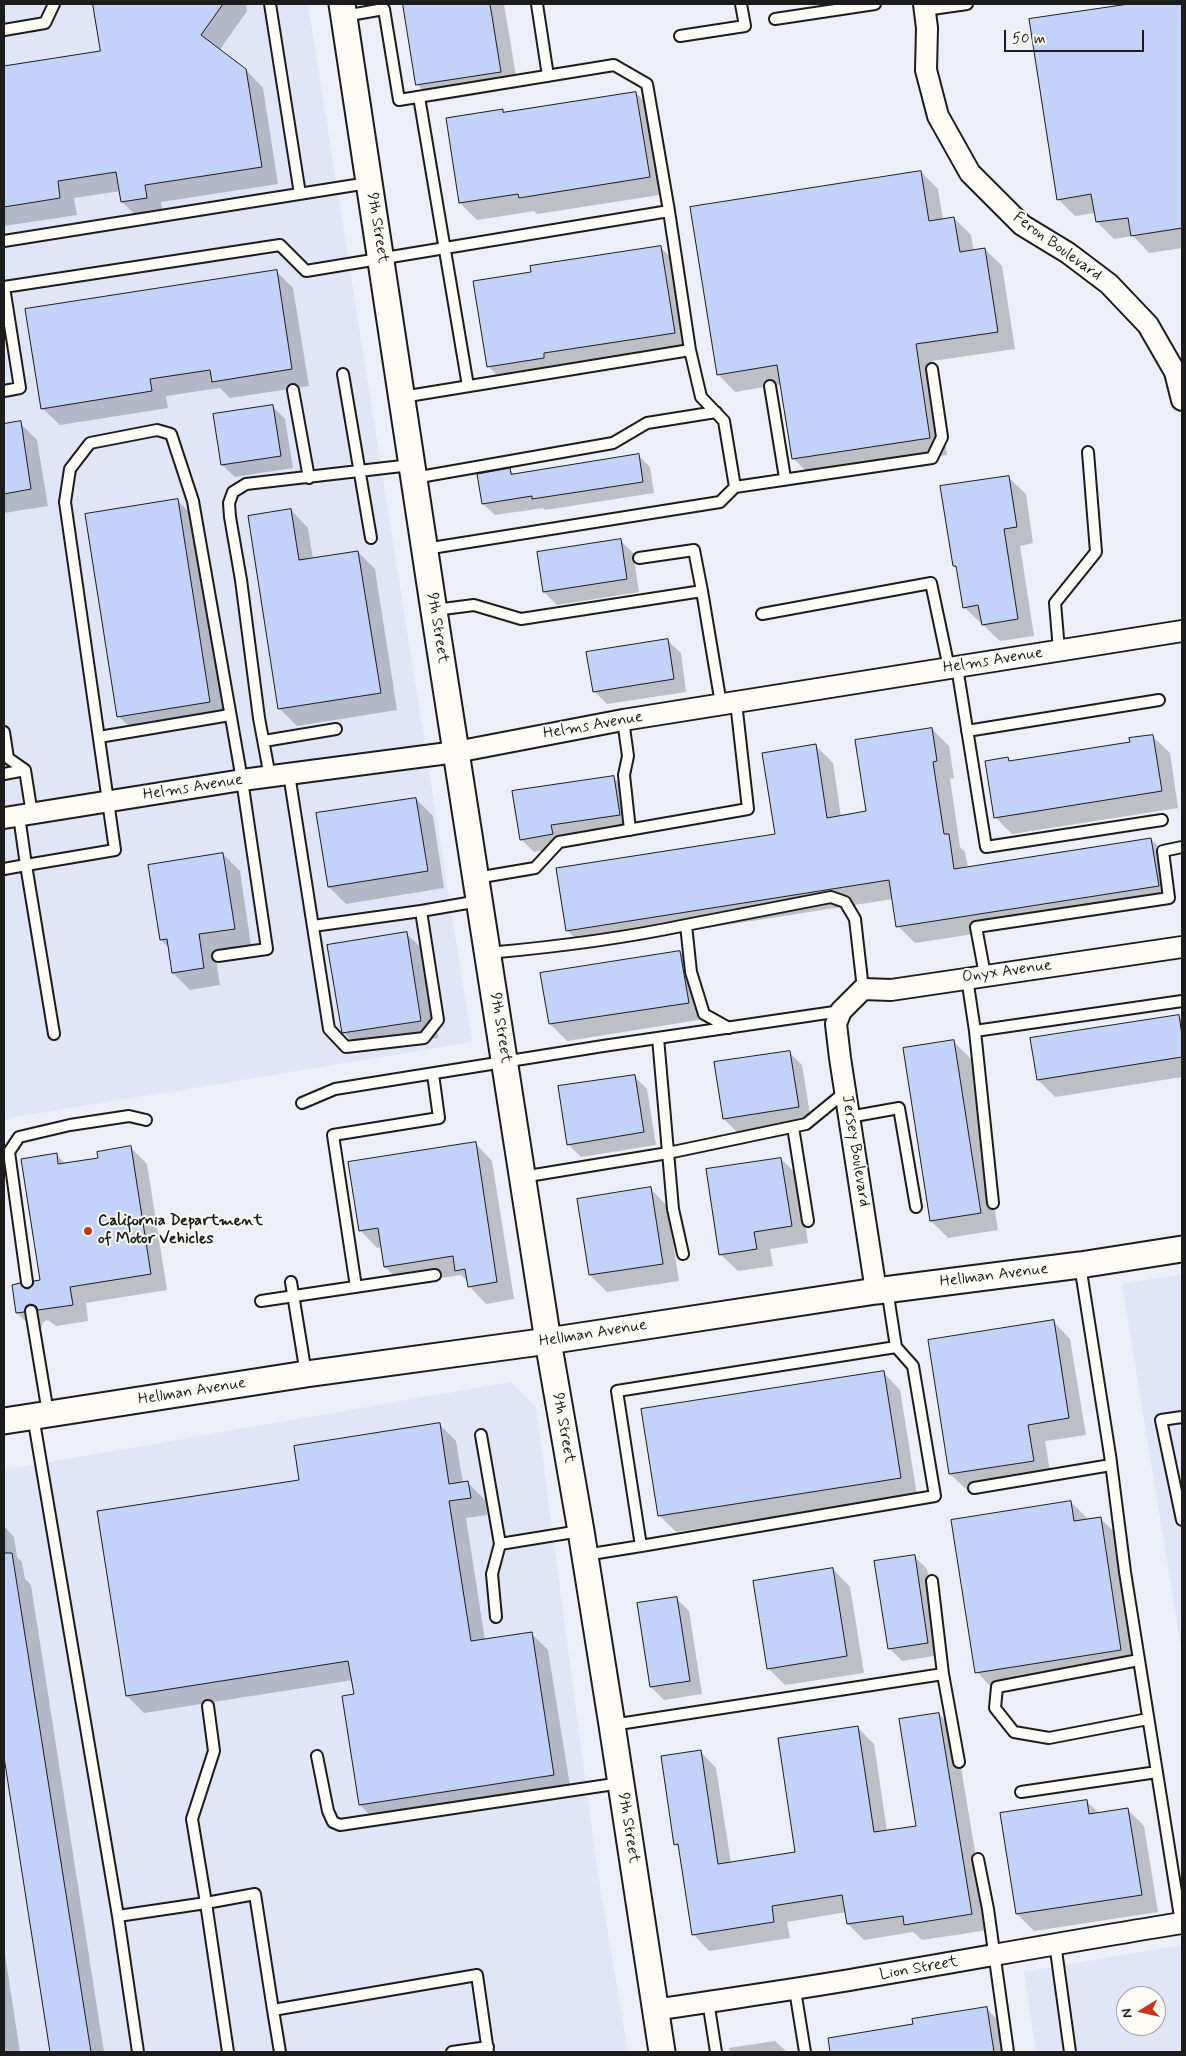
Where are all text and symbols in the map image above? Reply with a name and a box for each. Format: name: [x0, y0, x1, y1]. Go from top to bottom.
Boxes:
scale bar: [1006, 20, 1146, 52]
text: 50 m: [1012, 29, 1046, 49]
street label: 9th Street: [362, 191, 392, 265]
street label: Feron Boulevard: [1009, 208, 1105, 286]
street label: 9th Street: [422, 591, 452, 665]
street label: Helms Avenue: [942, 644, 1044, 678]
street label: Helms Avenue: [542, 708, 644, 744]
street label: Helms Avenue: [142, 771, 244, 805]
street label: Onyx Avenue: [961, 956, 1053, 988]
street label: 9th Street: [485, 991, 515, 1065]
street label: Jersey Boulevard: [837, 1094, 873, 1208]
place label: California Department of Motor Vehicles: [98, 1212, 263, 1250]
marker: California Department of Motor Vehicles: [82, 1225, 94, 1237]
street label: Hellman Avenue: [939, 1260, 1049, 1292]
street label: Hellman Avenue: [538, 1316, 648, 1352]
street label: Hellman Avenue: [137, 1374, 247, 1410]
street label: 9th Street: [547, 1391, 579, 1465]
street label: 9th Street: [613, 1791, 643, 1865]
street label: Lion Street: [878, 1953, 960, 1985]
north arrow: [1116, 1986, 1166, 2036]
text: N: [1118, 2007, 1137, 2019]

